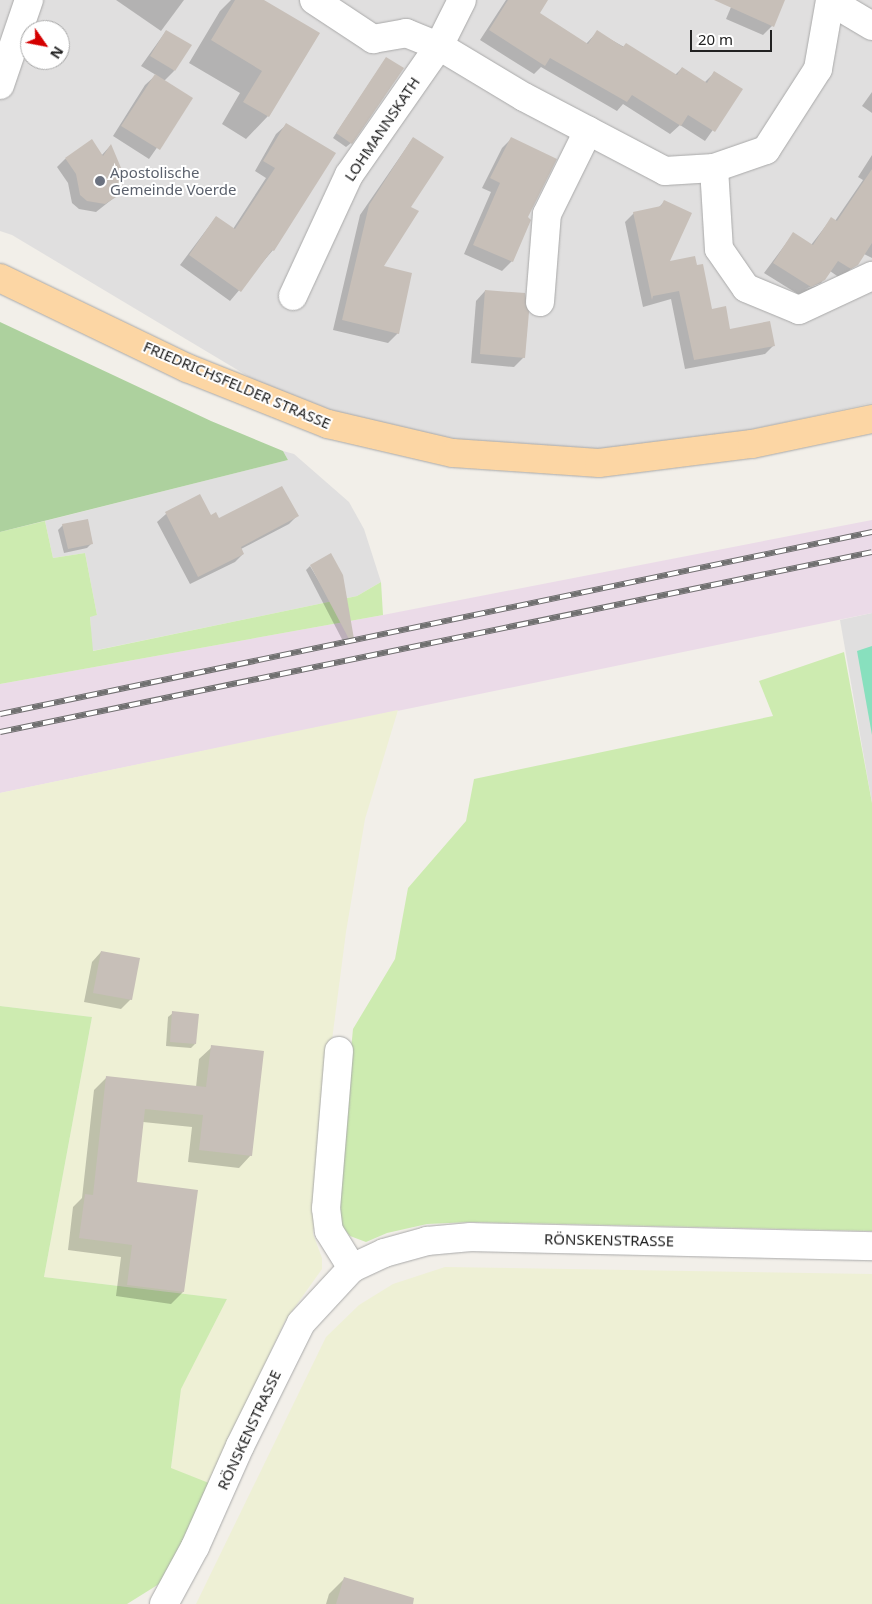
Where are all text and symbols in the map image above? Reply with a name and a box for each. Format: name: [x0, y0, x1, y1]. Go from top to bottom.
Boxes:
north arrow: [20, 20, 70, 70]
scale bar: [692, 20, 774, 52]
text: 20 m: [698, 29, 733, 49]
text: N: [46, 43, 68, 63]
street label: LOHMANNSKATH: [340, 73, 424, 185]
place label: Apostolische Gemeinde Voerde: [110, 163, 236, 198]
marker: Apostolische Gemeinde Voerde: [94, 175, 106, 187]
street label: FRIEDRICHSFELDER STRASSE: [141, 337, 333, 433]
street label: RÖNSKENSTRASSE: [544, 1230, 674, 1250]
street label: RÖNSKENSTRASSE: [213, 1367, 285, 1493]

